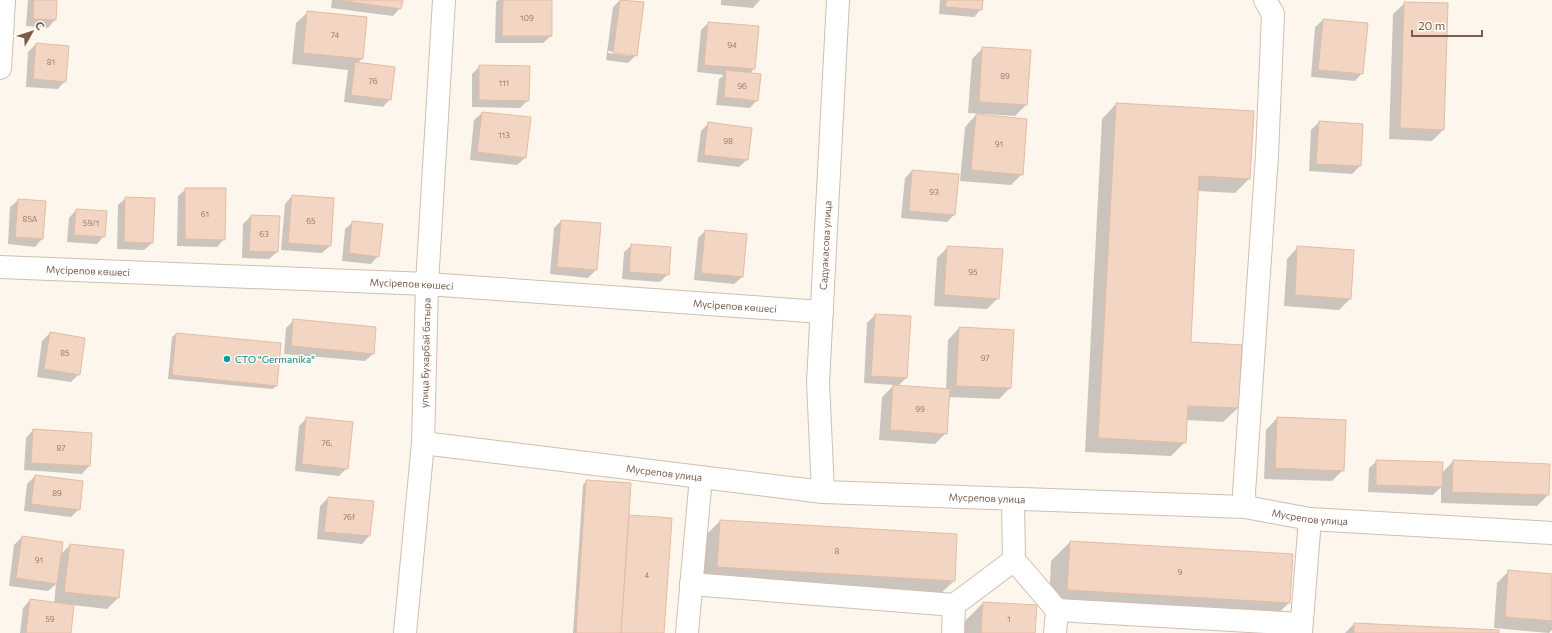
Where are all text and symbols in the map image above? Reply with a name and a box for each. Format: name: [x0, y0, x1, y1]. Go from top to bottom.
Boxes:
north arrow: [12, 12, 52, 52]
scale bar: [1412, 12, 1482, 38]
house number: 109: [520, 13, 534, 23]
text: С: [33, 18, 48, 33]
text: 20 m: [1418, 18, 1445, 32]
house number: 74: [331, 30, 339, 40]
house number: 94: [727, 40, 737, 50]
house number: 81: [47, 57, 55, 67]
house number: 89: [1000, 71, 1010, 81]
house number: 76: [368, 76, 378, 86]
house number: 111: [499, 78, 509, 88]
house number: 96: [737, 81, 747, 91]
house number: 113: [498, 130, 510, 140]
house number: 98: [723, 136, 733, 146]
house number: 91: [995, 139, 1003, 149]
house number: 93: [929, 187, 939, 197]
street label: Садуакасова улица: [817, 200, 833, 290]
house number: 61: [201, 209, 209, 219]
house number: 85А: [23, 214, 38, 224]
house number: 65: [306, 216, 316, 226]
house number: 59/1: [83, 218, 99, 228]
house number: 63: [259, 229, 269, 239]
street label: Мүсірепов көшесі: [46, 263, 130, 278]
house number: 95: [968, 267, 978, 277]
street label: Мүсірепов көшесі: [369, 276, 454, 292]
street label: Мүсірепов көшесі: [693, 297, 777, 315]
street label: улица Бухарбай батыра: [418, 298, 433, 408]
house number: 85: [60, 348, 70, 358]
place label: СТО "Germanika": [235, 353, 315, 365]
house number: 97: [980, 353, 990, 363]
marker: СТО "Germanika": [222, 354, 232, 364]
house number: 99: [915, 404, 925, 414]
house number: 76,: [322, 438, 333, 448]
house number: 87: [56, 443, 66, 453]
street label: Мусрепов улица: [625, 462, 703, 483]
house number: 89: [52, 488, 62, 498]
street label: Мусрепов улица: [948, 490, 1025, 505]
street label: Мусрепов улица: [1271, 506, 1348, 527]
house number: 76f: [343, 512, 356, 522]
house number: 8: [835, 546, 840, 556]
house number: 91: [35, 555, 43, 565]
house number: 9: [1178, 567, 1183, 577]
house number: 4: [645, 570, 650, 580]
house number: 59: [45, 614, 55, 624]
house number: 1: [1007, 614, 1011, 624]

